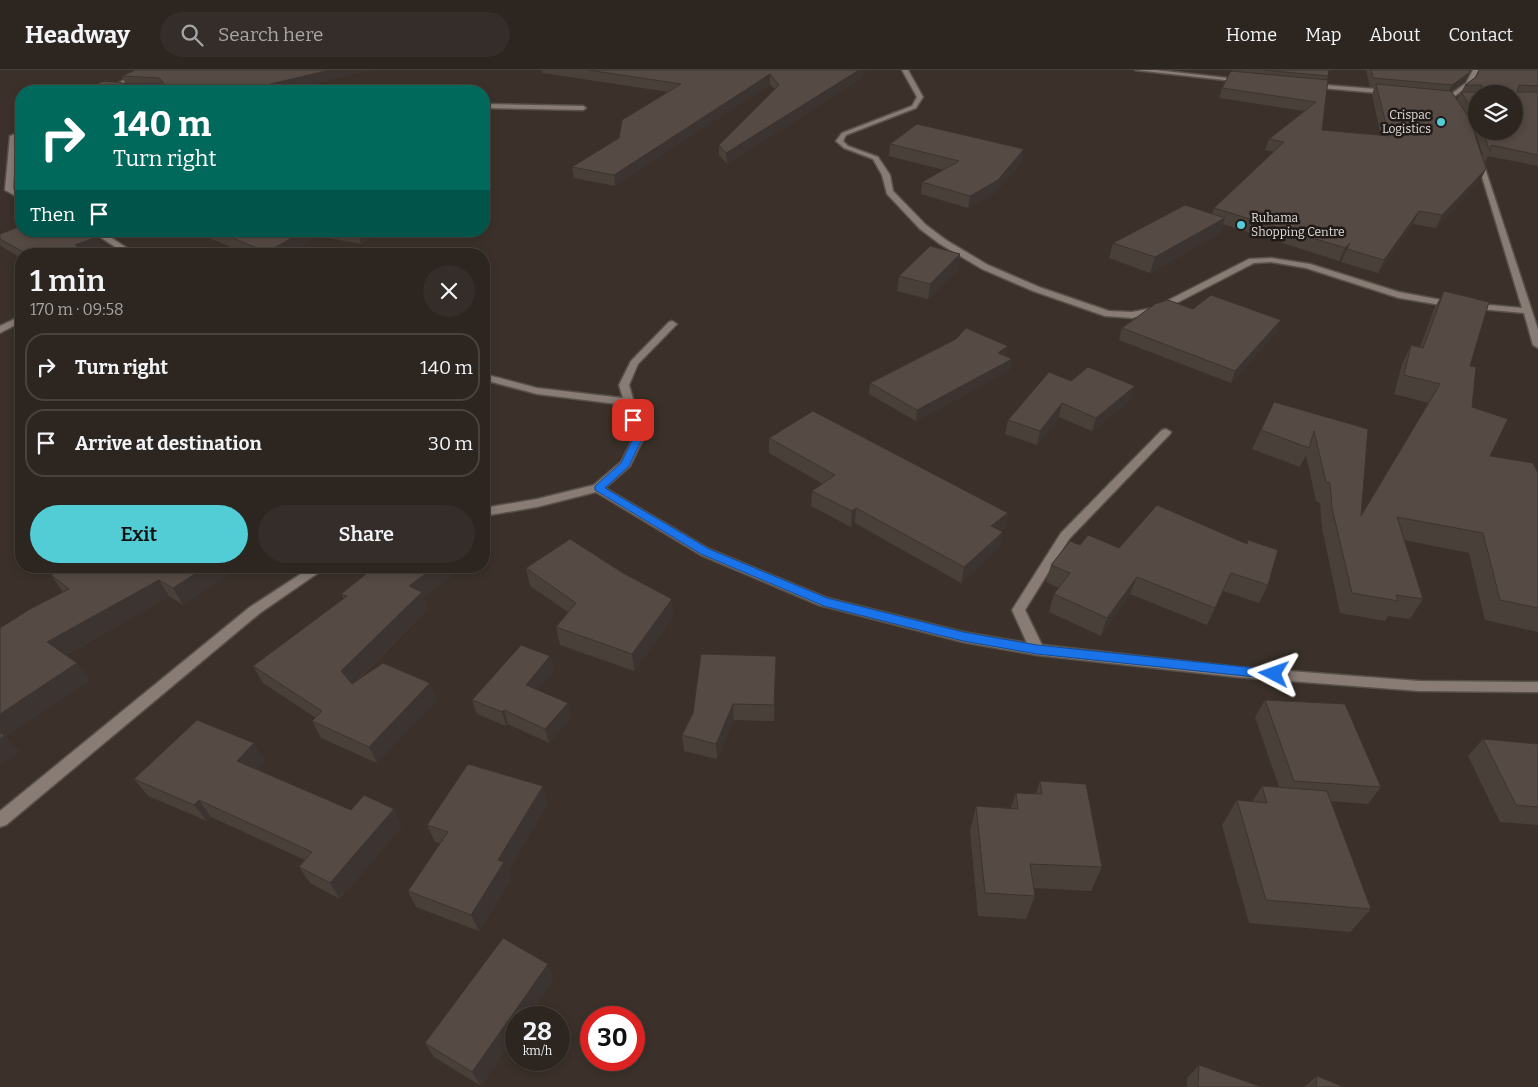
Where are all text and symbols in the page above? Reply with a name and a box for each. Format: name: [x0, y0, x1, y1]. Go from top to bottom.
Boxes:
search box: [160, 12, 510, 57]
text: Headway: [25, 21, 130, 49]
icon: search: [178, 21, 206, 49]
text: Search here: [218, 23, 324, 46]
text: Home: [1226, 24, 1277, 46]
text: Map: [1305, 24, 1341, 46]
text: About: [1369, 24, 1420, 46]
text: Contact: [1448, 24, 1513, 46]
map controls: [1468, 85, 1523, 140]
button: layers: [1468, 85, 1523, 140]
text: 140 m: [113, 103, 211, 145]
icon: right: [30, 105, 95, 170]
place label: Crispac Logistics: [1382, 108, 1431, 136]
marker: Crispac Logistics: [1435, 116, 1447, 128]
text: Turn right: [113, 145, 216, 172]
icon: arrive: [85, 200, 113, 228]
text: Then: [30, 203, 75, 226]
place label: Ruhama Shopping Centre: [1251, 211, 1345, 239]
marker: Ruhama Shopping Centre: [1235, 219, 1247, 231]
text: 1 min: [30, 263, 105, 299]
button: close: [423, 265, 475, 317]
text: 170 m · 09:58: [30, 300, 124, 319]
icon: right: [32, 353, 60, 381]
text: Turn right: [75, 356, 168, 379]
text: 140 m: [420, 356, 473, 379]
pin: [612, 399, 654, 441]
icon: arrive: [619, 406, 647, 434]
icon: arrive: [32, 429, 60, 457]
text: Arrive at destination: [75, 432, 262, 455]
text: 30 m: [428, 432, 473, 455]
button: Exit: [30, 505, 248, 563]
button: Share: [258, 505, 475, 563]
position arrow: [1247, 647, 1299, 699]
speed limit sign: 30: [580, 1006, 645, 1071]
text: 28: [523, 1017, 552, 1047]
text: km/h: [523, 1044, 552, 1058]

